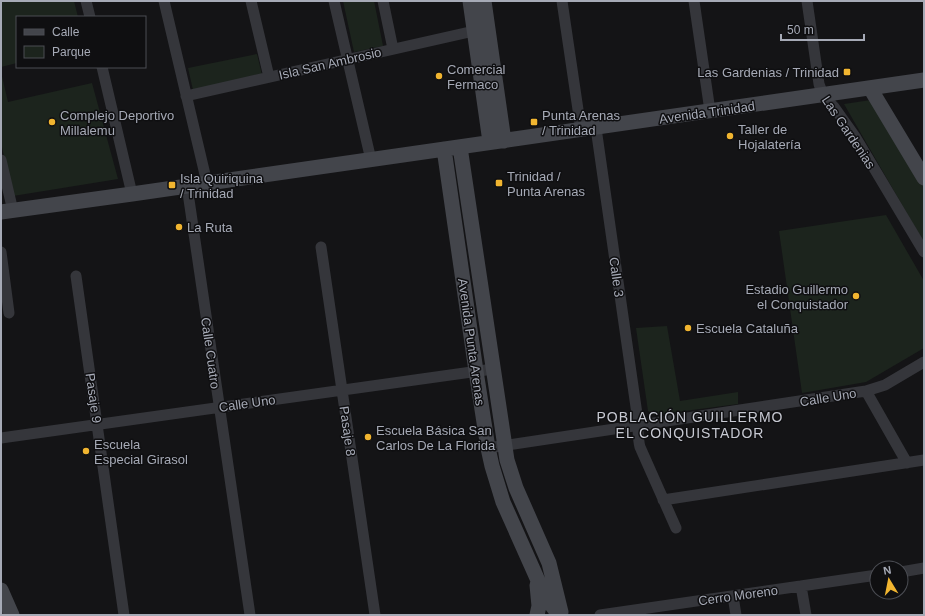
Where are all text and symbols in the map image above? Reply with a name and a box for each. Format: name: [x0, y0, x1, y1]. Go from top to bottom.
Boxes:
legend: [16, 16, 146, 68]
scale bar: [781, 16, 864, 42]
text: 50 m: [787, 23, 814, 37]
text: Calle: [52, 25, 80, 39]
street label: Isla San Ambrosio: [277, 44, 383, 83]
text: Parque: [52, 45, 91, 59]
place label: Comercial Fermaco: [447, 62, 506, 92]
place label: Las Gardenias / Trinidad: [697, 65, 839, 80]
marker: Las Gardenias / Trinidad: [842, 67, 852, 77]
marker: Comercial Fermaco: [434, 71, 444, 81]
street label: Las Gardenias: [819, 93, 879, 172]
street label: Avenida Trinidad: [658, 98, 756, 127]
place label: Complejo Deportivo Millalemu: [60, 108, 174, 138]
place label: Punta Arenas / Trinidad: [542, 108, 621, 138]
marker: Complejo Deportivo Millalemu: [47, 117, 57, 127]
marker: Punta Arenas / Trinidad: [529, 117, 539, 127]
place label: Taller de Hojalatería: [738, 122, 802, 152]
marker: Taller de Hojalatería: [725, 131, 735, 141]
place label: Trinidad / Punta Arenas: [507, 169, 586, 199]
place label: Isla Quiriquina / Trinidad: [180, 171, 264, 201]
marker: Trinidad / Punta Arenas: [494, 178, 504, 188]
marker: Isla Quiriquina / Trinidad: [167, 180, 177, 190]
place label: La Ruta: [187, 220, 233, 235]
marker: La Ruta: [174, 222, 184, 232]
street label: Calle 3: [606, 256, 627, 298]
street label: Avenida Punta Arenas: [455, 277, 488, 407]
place label: Estadio Guillermo el Conquistador: [745, 282, 849, 312]
marker: Estadio Guillermo el Conquistador: [851, 291, 861, 301]
street label: Calle Cuatro: [198, 316, 223, 390]
place label: Escuela Cataluña: [696, 321, 799, 336]
marker: Escuela Cataluña: [683, 323, 693, 333]
street label: Pasaje 9: [83, 372, 104, 424]
street label: Calle Uno: [799, 386, 857, 409]
street label: Calle Uno: [218, 392, 276, 415]
street label: Pasaje 8: [337, 405, 358, 457]
district label: POBLACIÓN GUILLERMO EL CONQUISTADOR: [596, 409, 784, 441]
place label: Escuela Básica San Carlos De La Florida: [376, 423, 496, 453]
marker: Escuela Básica San Carlos De La Florida: [363, 432, 373, 442]
place label: Escuela Especial Girasol: [94, 437, 188, 467]
marker: Escuela Especial Girasol: [81, 446, 91, 456]
north arrow: [869, 560, 909, 600]
text: N: [882, 564, 892, 577]
street label: Cerro Moreno: [697, 582, 779, 609]

